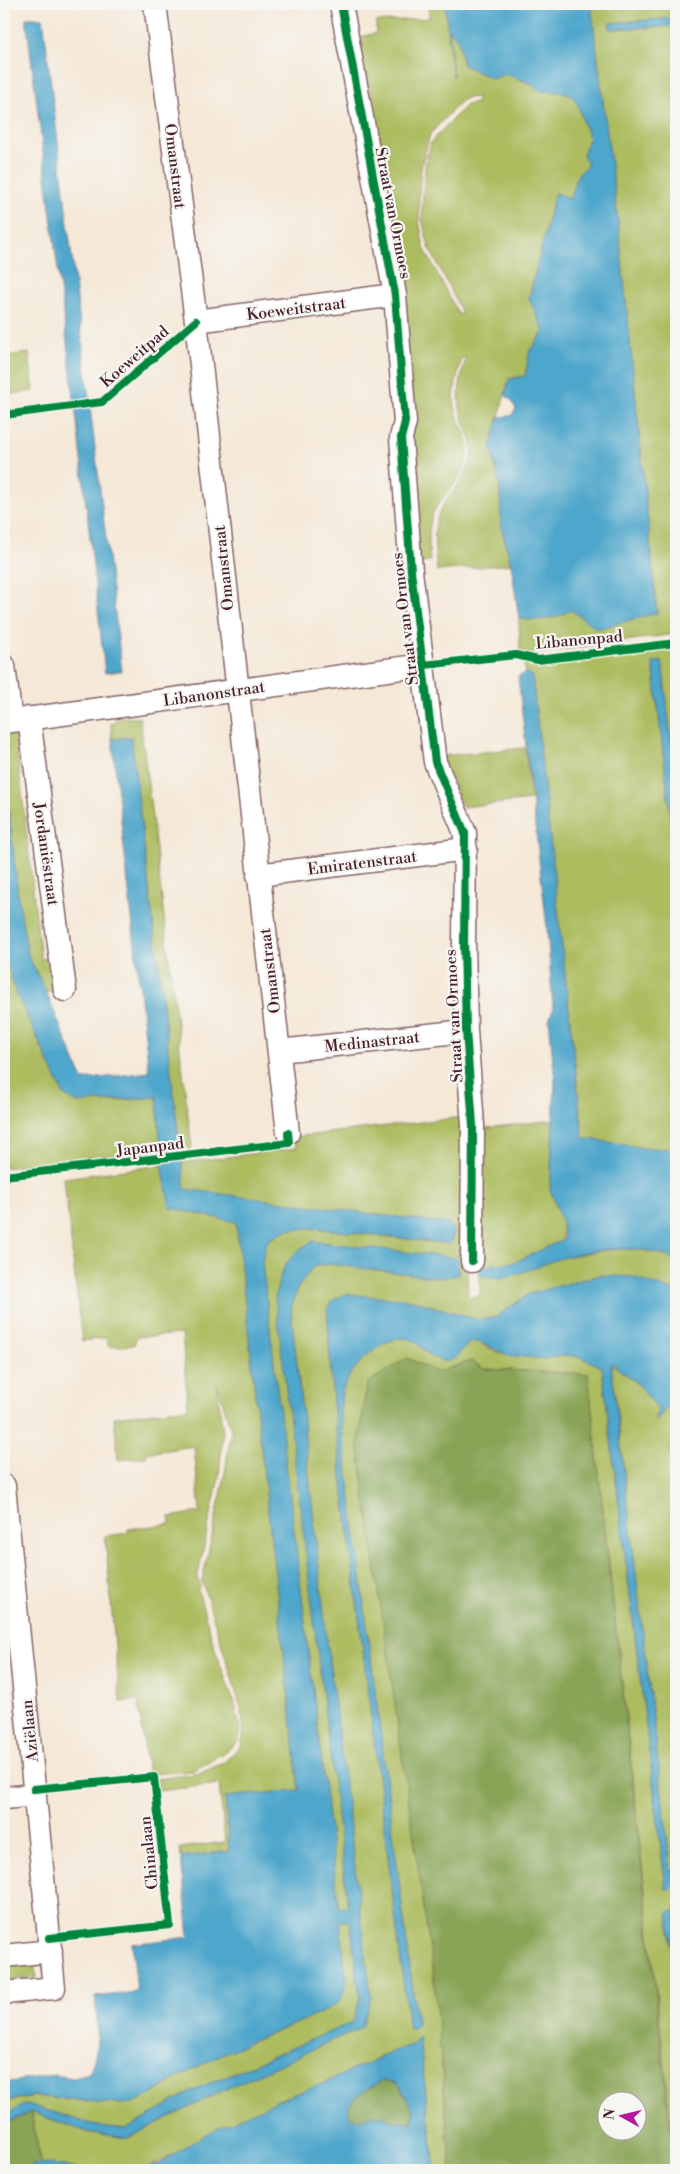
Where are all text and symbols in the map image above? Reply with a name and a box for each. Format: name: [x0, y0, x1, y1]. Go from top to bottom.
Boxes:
street label: Omanstraat: [160, 122, 190, 210]
street label: Straat van Ormoes: [370, 146, 416, 281]
street label: Koeweitstraat: [245, 293, 347, 325]
street label: Koeweitpad: [96, 321, 173, 392]
street label: Omanstraat: [210, 524, 238, 612]
street label: Straat van Ormoes: [387, 551, 423, 686]
street label: Libanonpad: [535, 626, 624, 654]
street label: Libanonstraat: [162, 677, 267, 711]
street label: Jordaniëstraat: [29, 800, 63, 907]
street label: Emiratenstraat: [306, 846, 418, 880]
street label: Omanstraat: [255, 927, 285, 1015]
street label: Straat van Ormoes: [441, 949, 467, 1083]
street label: Medinastraat: [323, 1027, 421, 1057]
street label: Japanpad: [114, 1133, 185, 1161]
street label: Aziëlaan: [17, 1698, 43, 1764]
street label: Chinalaan: [135, 1815, 163, 1891]
north arrow: [598, 2092, 648, 2142]
text: N: [600, 2108, 620, 2121]

